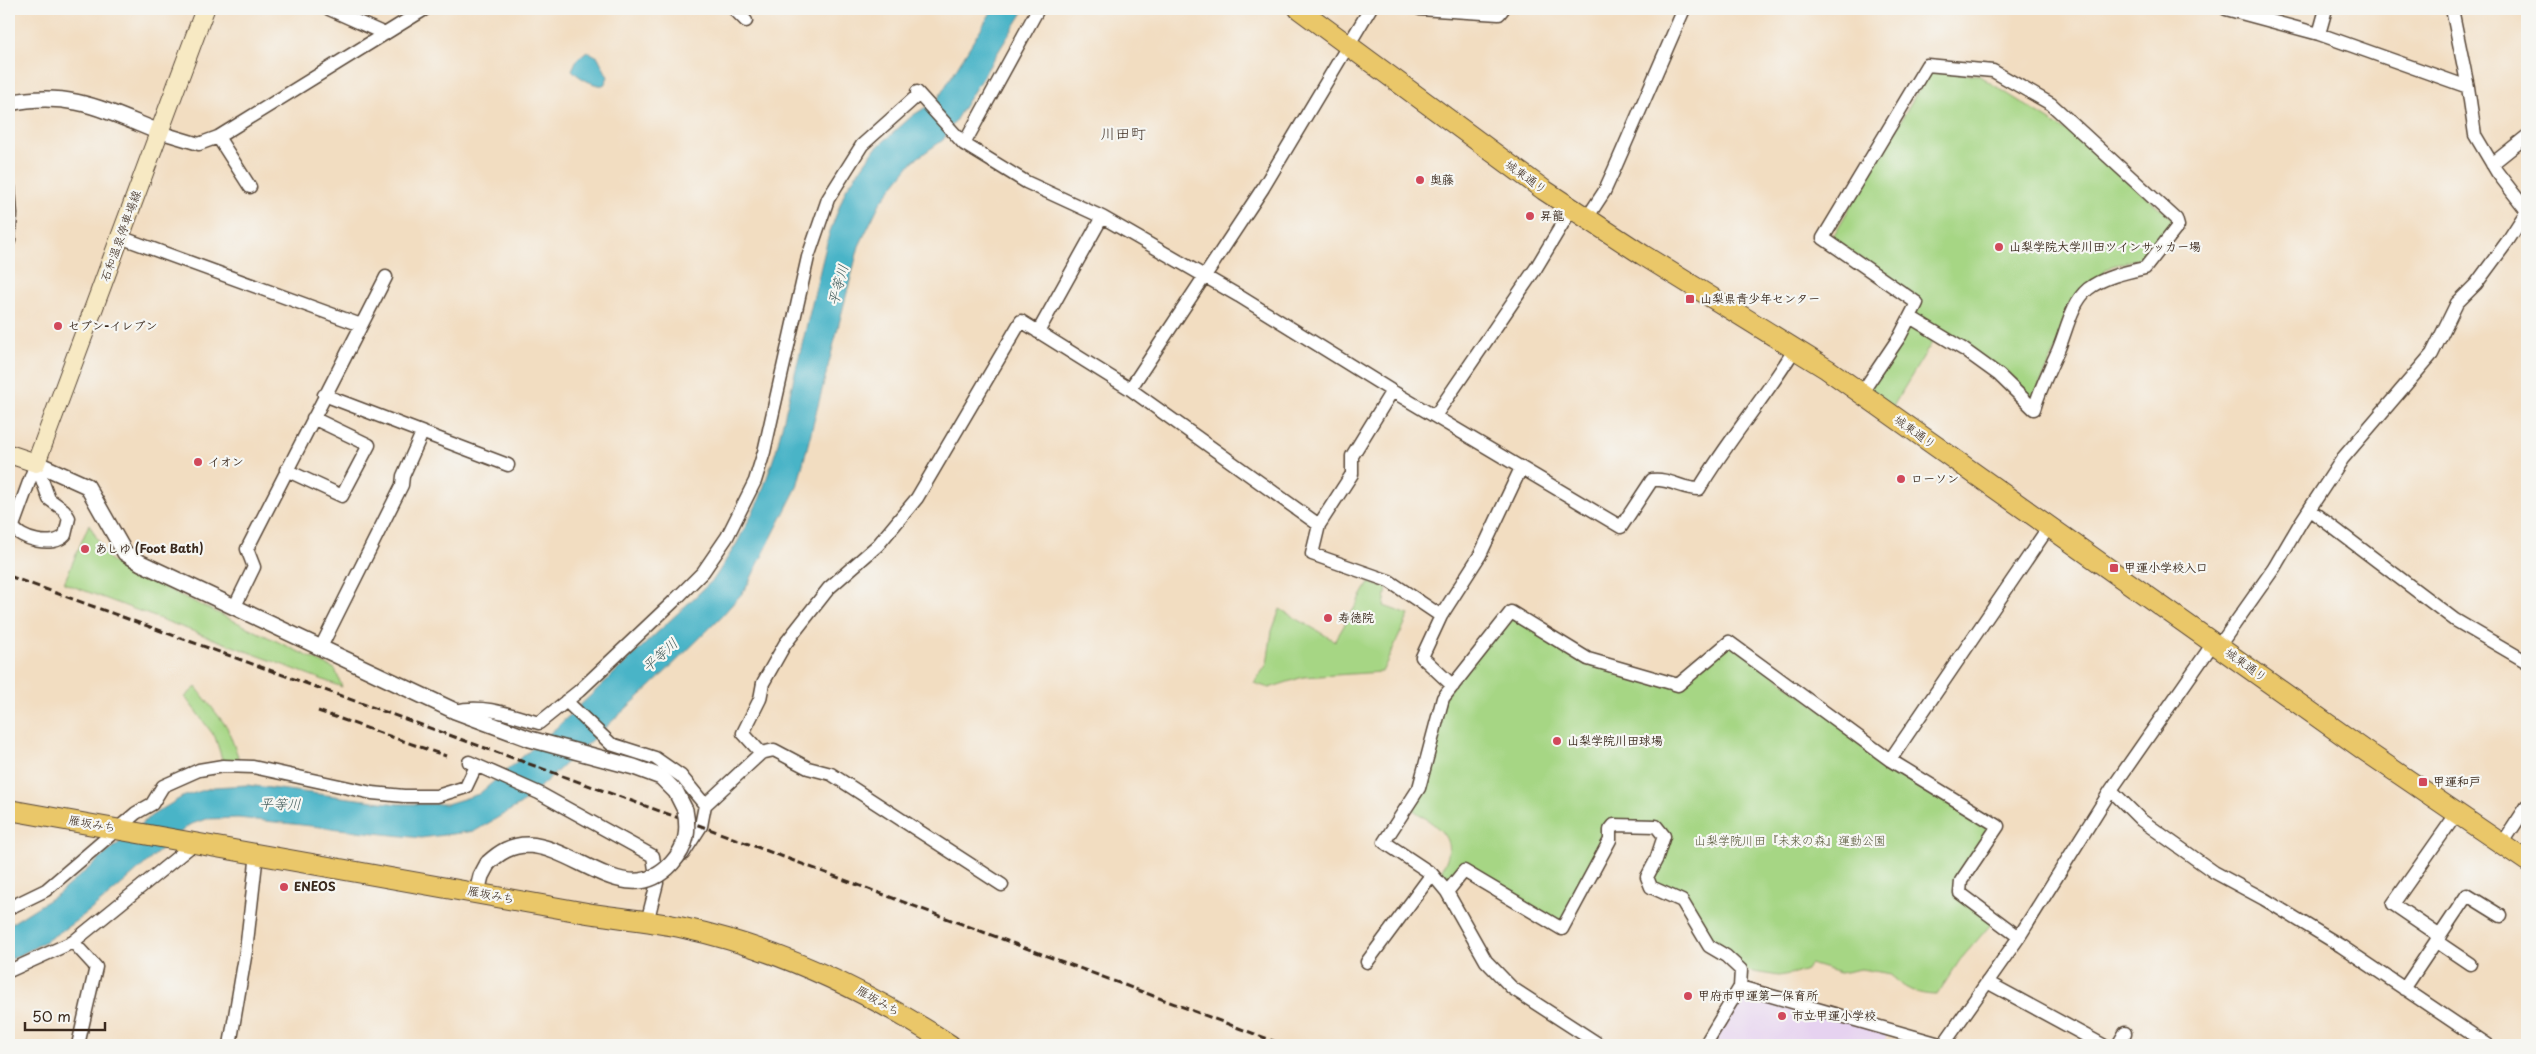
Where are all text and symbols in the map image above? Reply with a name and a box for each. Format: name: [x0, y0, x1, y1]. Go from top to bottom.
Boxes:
district label: 川田町: [1100, 121, 1146, 144]
street label: 城東通り: [1502, 155, 1551, 198]
place label: 奥藤: [1430, 170, 1454, 188]
marker: 奥藤: [1414, 174, 1426, 186]
street label: 石和温泉停車場線: [95, 187, 145, 284]
place label: 昇龍: [1540, 206, 1564, 224]
marker: 昇龍: [1524, 210, 1536, 222]
place label: 山梨学院大学川田ツインサッカー場: [2009, 237, 2201, 255]
marker: 山梨学院大学川田ツインサッカー場: [1993, 241, 2005, 253]
water label: 平等川: [822, 262, 853, 308]
place label: 山梨県青少年センター: [1700, 289, 1820, 307]
marker: 山梨県青少年センター: [1684, 293, 1696, 305]
place label: セブン-イレブン: [68, 316, 158, 334]
marker: セブン-イレブン: [52, 320, 64, 332]
street label: 城東通り: [1891, 410, 1940, 453]
place label: イオン: [208, 452, 244, 470]
marker: イオン: [192, 456, 204, 468]
place label: ローソン: [1911, 469, 1959, 487]
marker: ローソン: [1895, 473, 1907, 485]
place label: あしゆ (Foot Bath): [95, 539, 203, 557]
marker: あしゆ (Foot Bath): [79, 543, 91, 555]
place label: 甲運小学校入口: [2124, 558, 2208, 576]
marker: 甲運小学校入口: [2108, 562, 2120, 574]
place label: 寿徳院: [1338, 608, 1374, 626]
marker: 寿徳院: [1322, 612, 1334, 624]
water label: 平等川: [637, 633, 682, 676]
street label: 城東通り: [2222, 643, 2271, 686]
place label: 山梨学院川田球場: [1567, 731, 1663, 749]
marker: 山梨学院川田球場: [1551, 735, 1563, 747]
place label: 甲運和戸: [2433, 772, 2481, 790]
marker: 甲運和戸: [2417, 776, 2429, 788]
water label: 平等川: [259, 793, 301, 814]
street label: 雁坂みち: [67, 810, 117, 836]
park label: 山梨学院川田『未来の森』運動公園: [1694, 831, 1886, 849]
place label: ENEOS: [294, 877, 336, 895]
marker: ENEOS: [278, 881, 290, 893]
street label: 雁坂みち: [466, 881, 516, 907]
street label: 雁坂みち: [853, 980, 904, 1020]
place label: 甲府市甲運第一保育所: [1698, 986, 1819, 1004]
marker: 甲府市甲運第一保育所: [1682, 990, 1694, 1002]
scale bar: [25, 999, 105, 1031]
text: 50 m: [32, 1004, 71, 1027]
place label: 市立甲運小学校: [1792, 1006, 1876, 1024]
marker: 市立甲運小学校: [1776, 1010, 1788, 1022]

